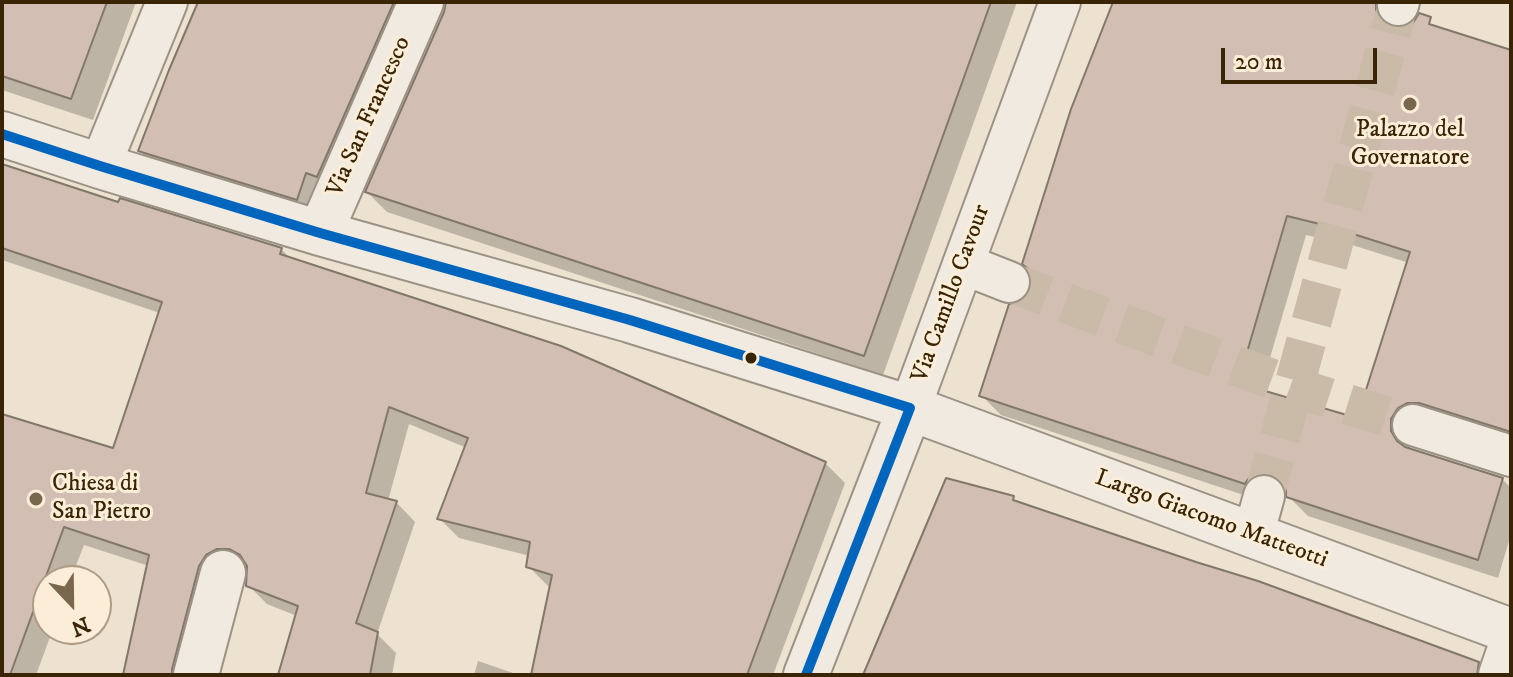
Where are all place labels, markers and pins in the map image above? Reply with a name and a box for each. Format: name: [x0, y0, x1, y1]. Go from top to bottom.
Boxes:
marker: Palazzo del Governatore: [1401, 95, 1419, 113]
place label: Palazzo del Governatore: [1351, 117, 1469, 173]
unlabelled marker: [743, 350, 759, 366]
place label: Chiesa di San Pietro: [52, 471, 151, 527]
marker: Chiesa di San Pietro: [27, 490, 45, 508]

